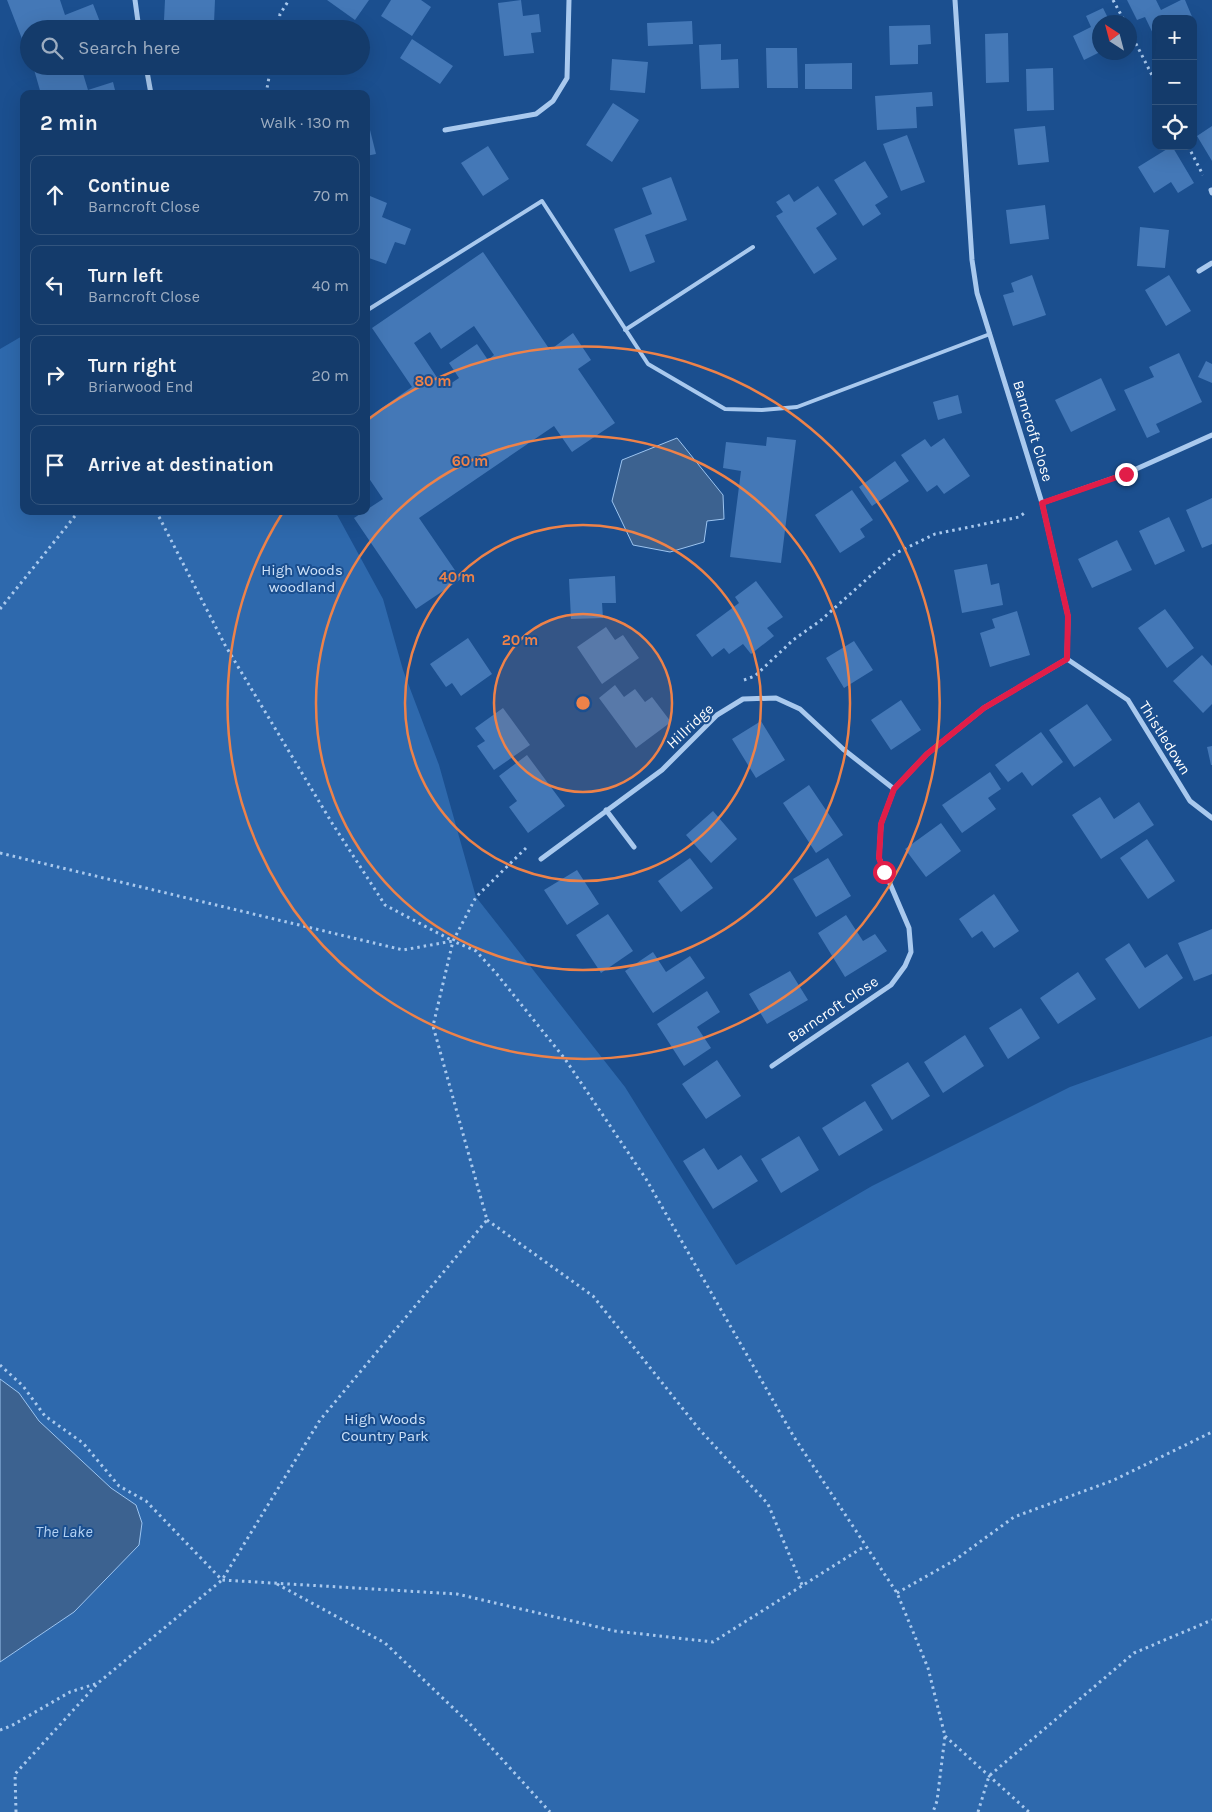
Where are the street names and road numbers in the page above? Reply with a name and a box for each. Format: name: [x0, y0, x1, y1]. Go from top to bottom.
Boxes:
street label: Barncroft Close: [1009, 378, 1057, 484]
street label: Thistledown: [1135, 698, 1195, 778]
street label: Hillridge: [663, 700, 717, 752]
street label: Barncroft Close: [784, 972, 882, 1046]

